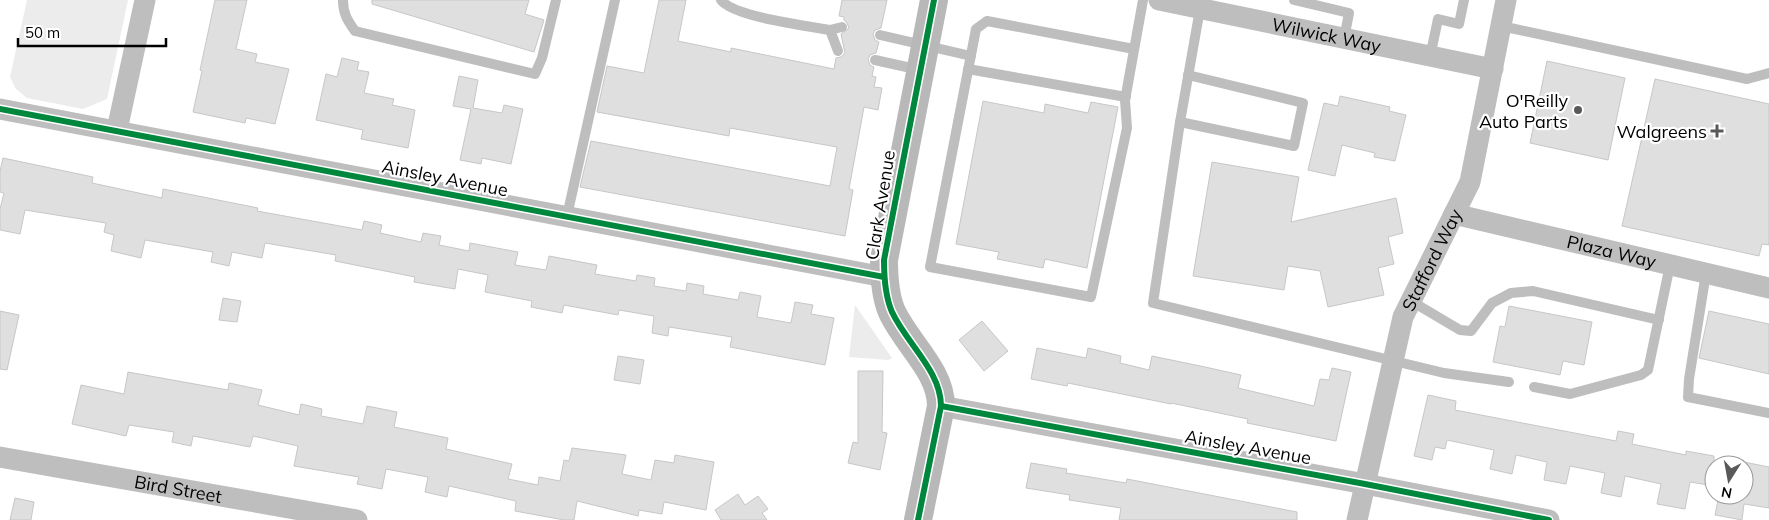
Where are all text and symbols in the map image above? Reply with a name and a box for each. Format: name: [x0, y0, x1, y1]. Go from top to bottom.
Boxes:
street label: Wilwick Way: [1270, 12, 1383, 57]
scale bar: [18, 15, 165, 47]
text: 50 m: [25, 23, 60, 42]
place label: O'Reilly Auto Parts: [1479, 89, 1568, 133]
marker: O'Reilly Auto Parts: [1572, 104, 1584, 116]
place label: Walgreens: [1617, 120, 1707, 143]
marker: Walgreens: [1711, 125, 1723, 137]
street label: Clark Avenue: [860, 149, 900, 261]
street label: Ainsley Avenue: [380, 155, 510, 201]
street label: Stafford Way: [1396, 204, 1467, 315]
street label: Plaza Way: [1565, 229, 1659, 273]
street label: Ainsley Avenue: [1183, 425, 1313, 469]
north arrow: [1704, 455, 1754, 505]
street label: Bird Street: [133, 469, 224, 507]
text: N: [1720, 483, 1733, 503]

